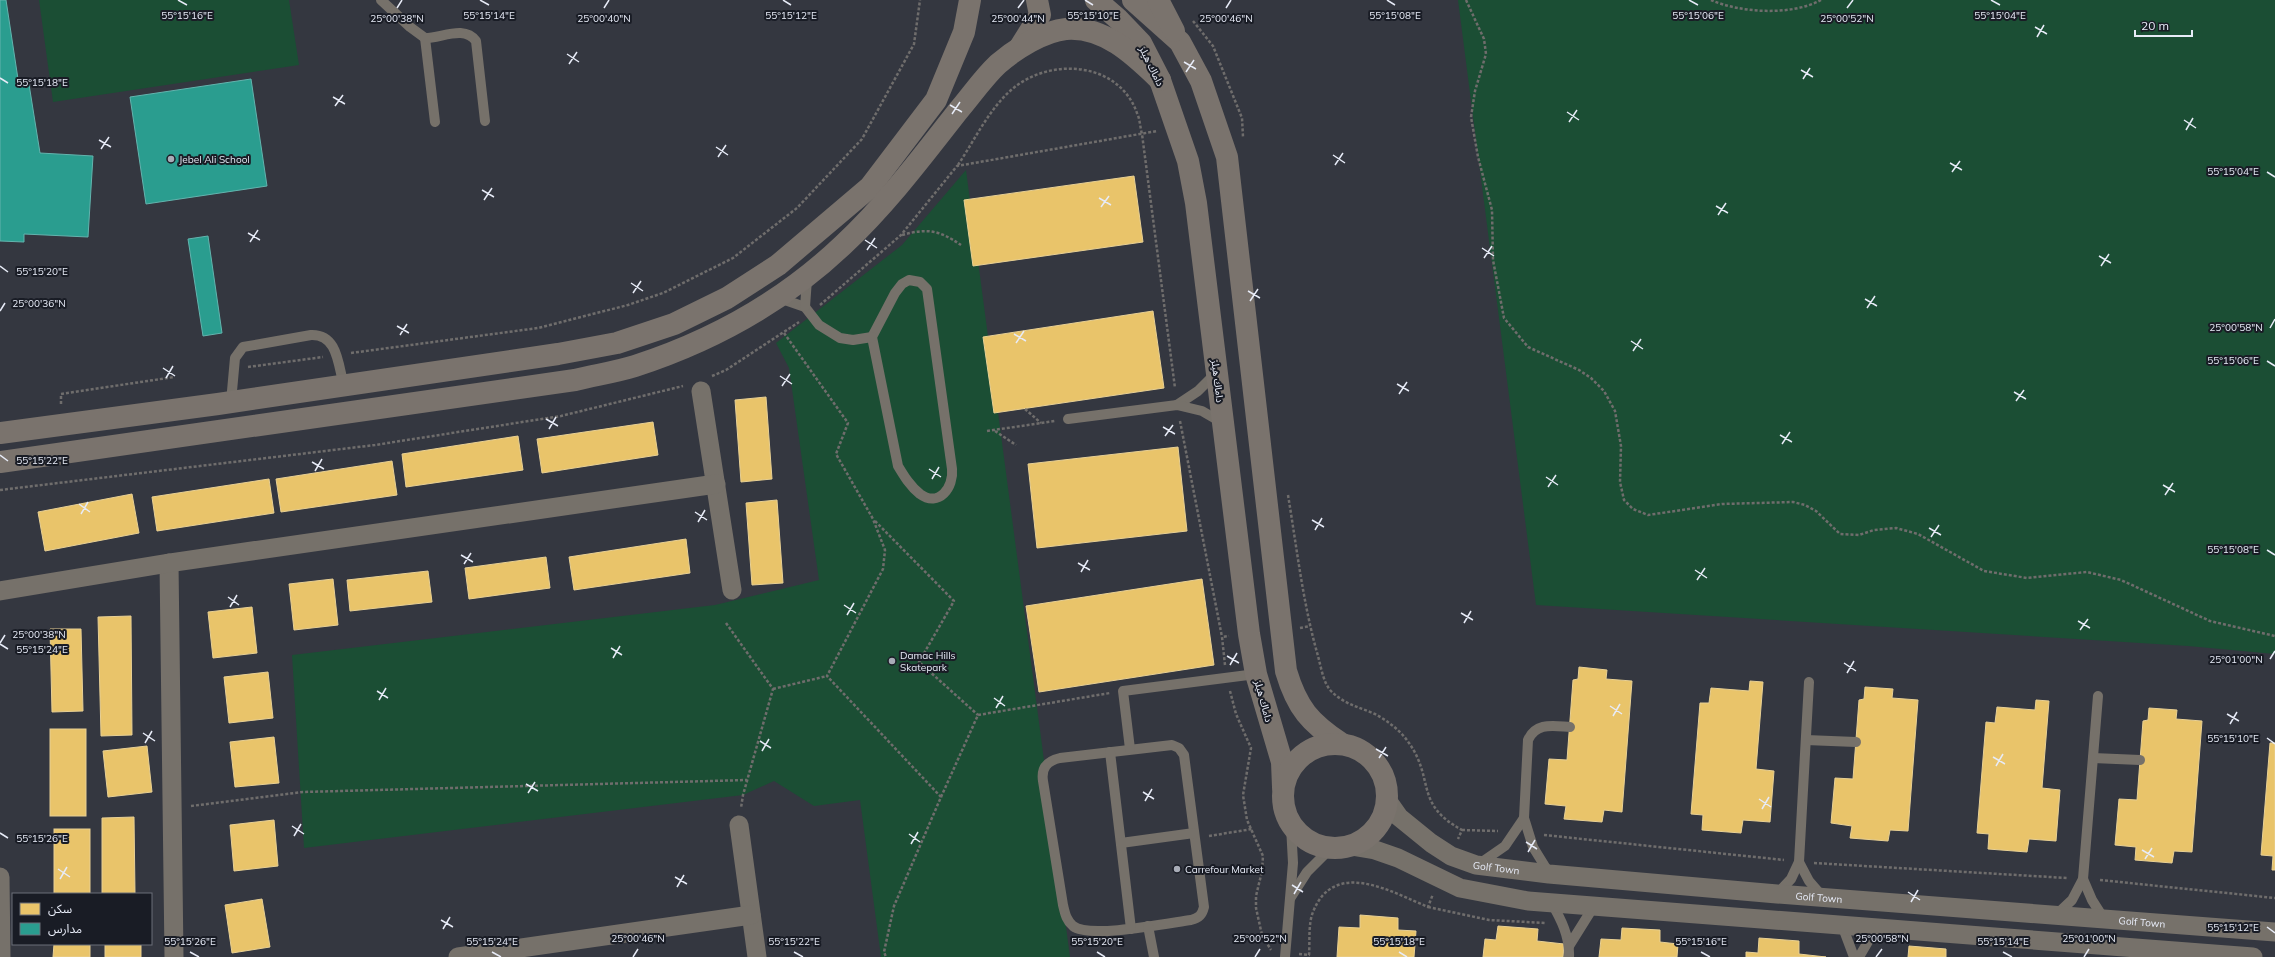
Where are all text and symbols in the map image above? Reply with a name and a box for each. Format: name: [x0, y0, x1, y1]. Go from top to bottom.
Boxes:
text: 55°15'16"E: [161, 9, 213, 22]
text: 55°15'14"E: [463, 9, 515, 22]
text: 55°15'12"E: [765, 9, 817, 22]
text: 55°15'10"E: [1067, 9, 1119, 22]
text: 55°15'08"E: [1369, 9, 1421, 22]
text: 55°15'06"E: [1672, 9, 1724, 22]
text: 55°15'04"E: [1974, 9, 2026, 22]
text: 25°00'38"N: [370, 12, 424, 25]
text: 25°00'40"N: [577, 12, 631, 25]
text: 25°00'44"N: [991, 12, 1045, 25]
text: 25°00'46"N: [1199, 12, 1253, 25]
text: 25°00'52"N: [1820, 12, 1874, 25]
scale bar: [2135, 12, 2192, 38]
text: 20 m: [2141, 18, 2169, 33]
street label: داماك هيلز: [1136, 43, 1167, 89]
text: 55°15'18"E: [16, 76, 68, 89]
place label: Jebel Ali School: [179, 153, 250, 166]
marker: Jebel Ali School: [166, 154, 176, 164]
text: 55°15'04"E: [2207, 165, 2259, 178]
text: 55°15'20"E: [16, 265, 68, 278]
text: 25°00'36"N: [12, 297, 66, 310]
text: 25°00'58"N: [2209, 321, 2263, 334]
text: 55°15'06"E: [2207, 354, 2259, 367]
street label: داماك هيلز: [1208, 358, 1227, 404]
text: 55°15'22"E: [16, 454, 68, 467]
text: 55°15'08"E: [2207, 543, 2259, 556]
text: 25°00'38"N: [12, 628, 66, 641]
text: 55°15'24"E: [16, 643, 68, 656]
place label: Damac Hills Skatepark: [900, 649, 956, 674]
text: 25°01'00"N: [2209, 653, 2263, 666]
marker: Damac Hills Skatepark: [887, 656, 897, 666]
street label: داماك هيلز: [1251, 678, 1275, 724]
text: 55°15'10"E: [2207, 732, 2259, 745]
text: 55°15'26"E: [16, 832, 68, 845]
street label: Golf Town: [1472, 859, 1521, 877]
place label: Carrefour Market: [1185, 863, 1264, 876]
marker: Carrefour Market: [1172, 864, 1182, 874]
street label: Golf Town: [1795, 889, 1843, 906]
legend: [12, 893, 152, 945]
text: سكن: [48, 901, 72, 916]
street label: Golf Town: [2118, 914, 2166, 931]
text: مدارس: [48, 921, 82, 936]
text: 55°15'12"E: [2207, 921, 2259, 934]
text: 25°00'46"N: [611, 932, 665, 945]
text: 25°00'52"N: [1233, 932, 1287, 945]
text: 25°00'58"N: [1855, 932, 1909, 945]
text: 25°01'00"N: [2062, 932, 2116, 945]
text: 55°15'26"E: [164, 935, 216, 948]
text: 55°15'24"E: [466, 935, 518, 948]
text: 55°15'22"E: [768, 935, 820, 948]
text: 55°15'20"E: [1071, 935, 1123, 948]
text: 55°15'18"E: [1373, 935, 1425, 948]
text: 55°15'16"E: [1675, 935, 1727, 948]
text: 55°15'14"E: [1977, 935, 2029, 948]

